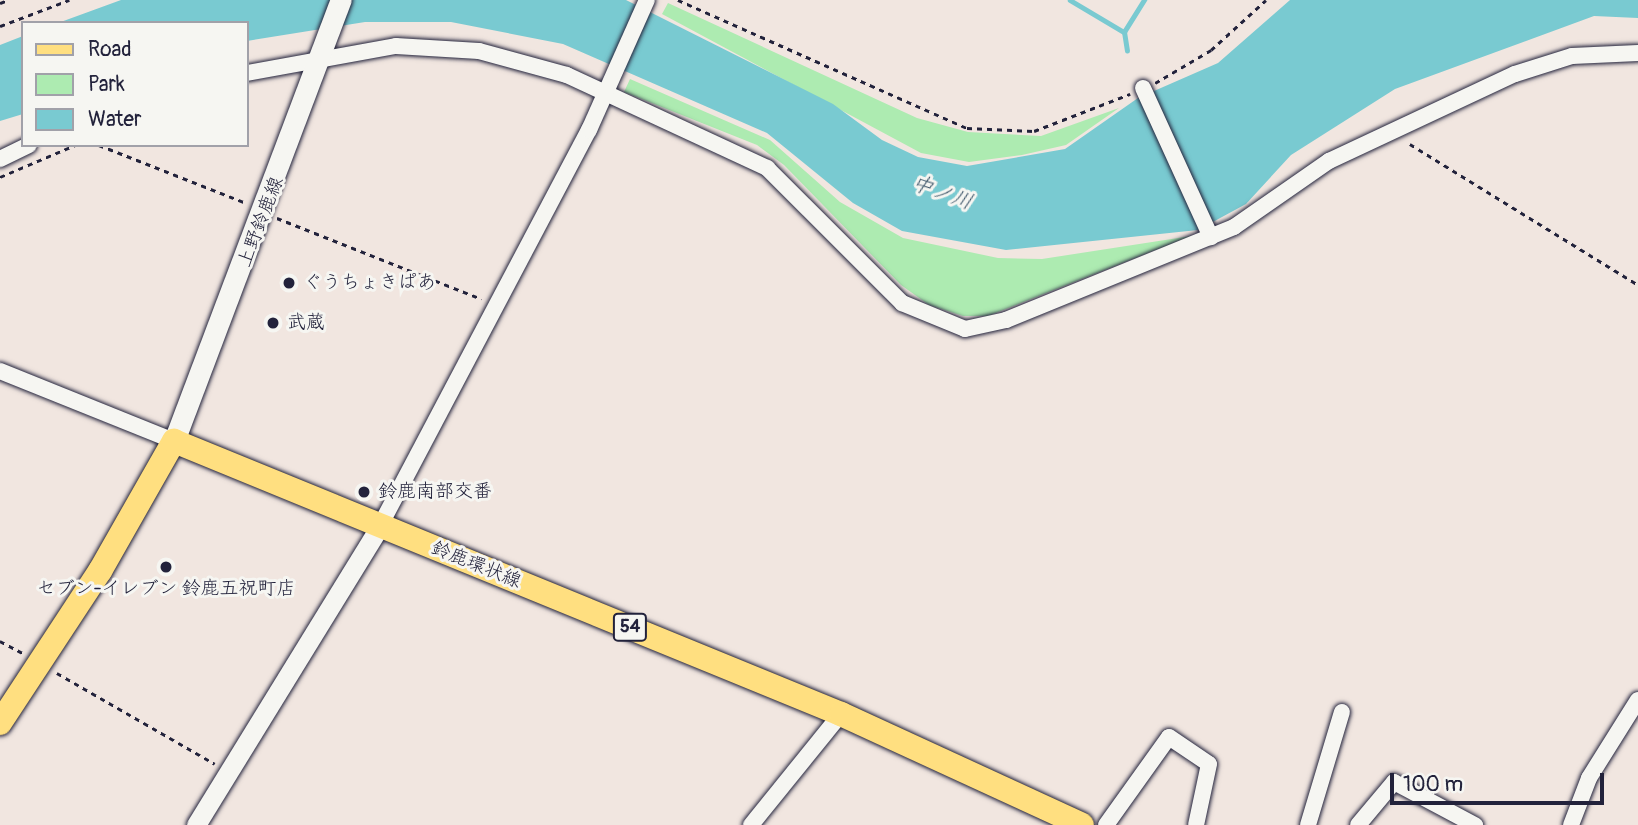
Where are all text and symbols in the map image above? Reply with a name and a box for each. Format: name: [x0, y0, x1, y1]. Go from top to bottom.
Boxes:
legend: [21, 21, 248, 147]
text: Road: [88, 36, 132, 63]
text: Park: [88, 71, 125, 98]
text: Water: [88, 106, 141, 133]
water label: 中ノ川: [908, 170, 976, 216]
street label: 上野鈴鹿線: [233, 174, 289, 270]
place label: ぐうちょきぱあ: [303, 272, 436, 294]
marker: ぐうちょきぱあ: [281, 275, 297, 291]
place label: 武蔵: [287, 312, 325, 334]
marker: 武蔵: [265, 315, 281, 331]
place label: 鈴鹿南部交番: [378, 481, 492, 503]
marker: 鈴鹿南部交番: [356, 484, 372, 500]
street label: 鈴鹿環状線: [428, 537, 524, 593]
marker: セブン-イレブン 鈴鹿五祝町店: [158, 559, 174, 575]
place label: セブン-イレブン 鈴鹿五祝町店: [36, 578, 296, 600]
road number: 54: [612, 612, 648, 642]
scale bar: [1393, 758, 1606, 802]
text: 100 m: [1403, 771, 1463, 798]

